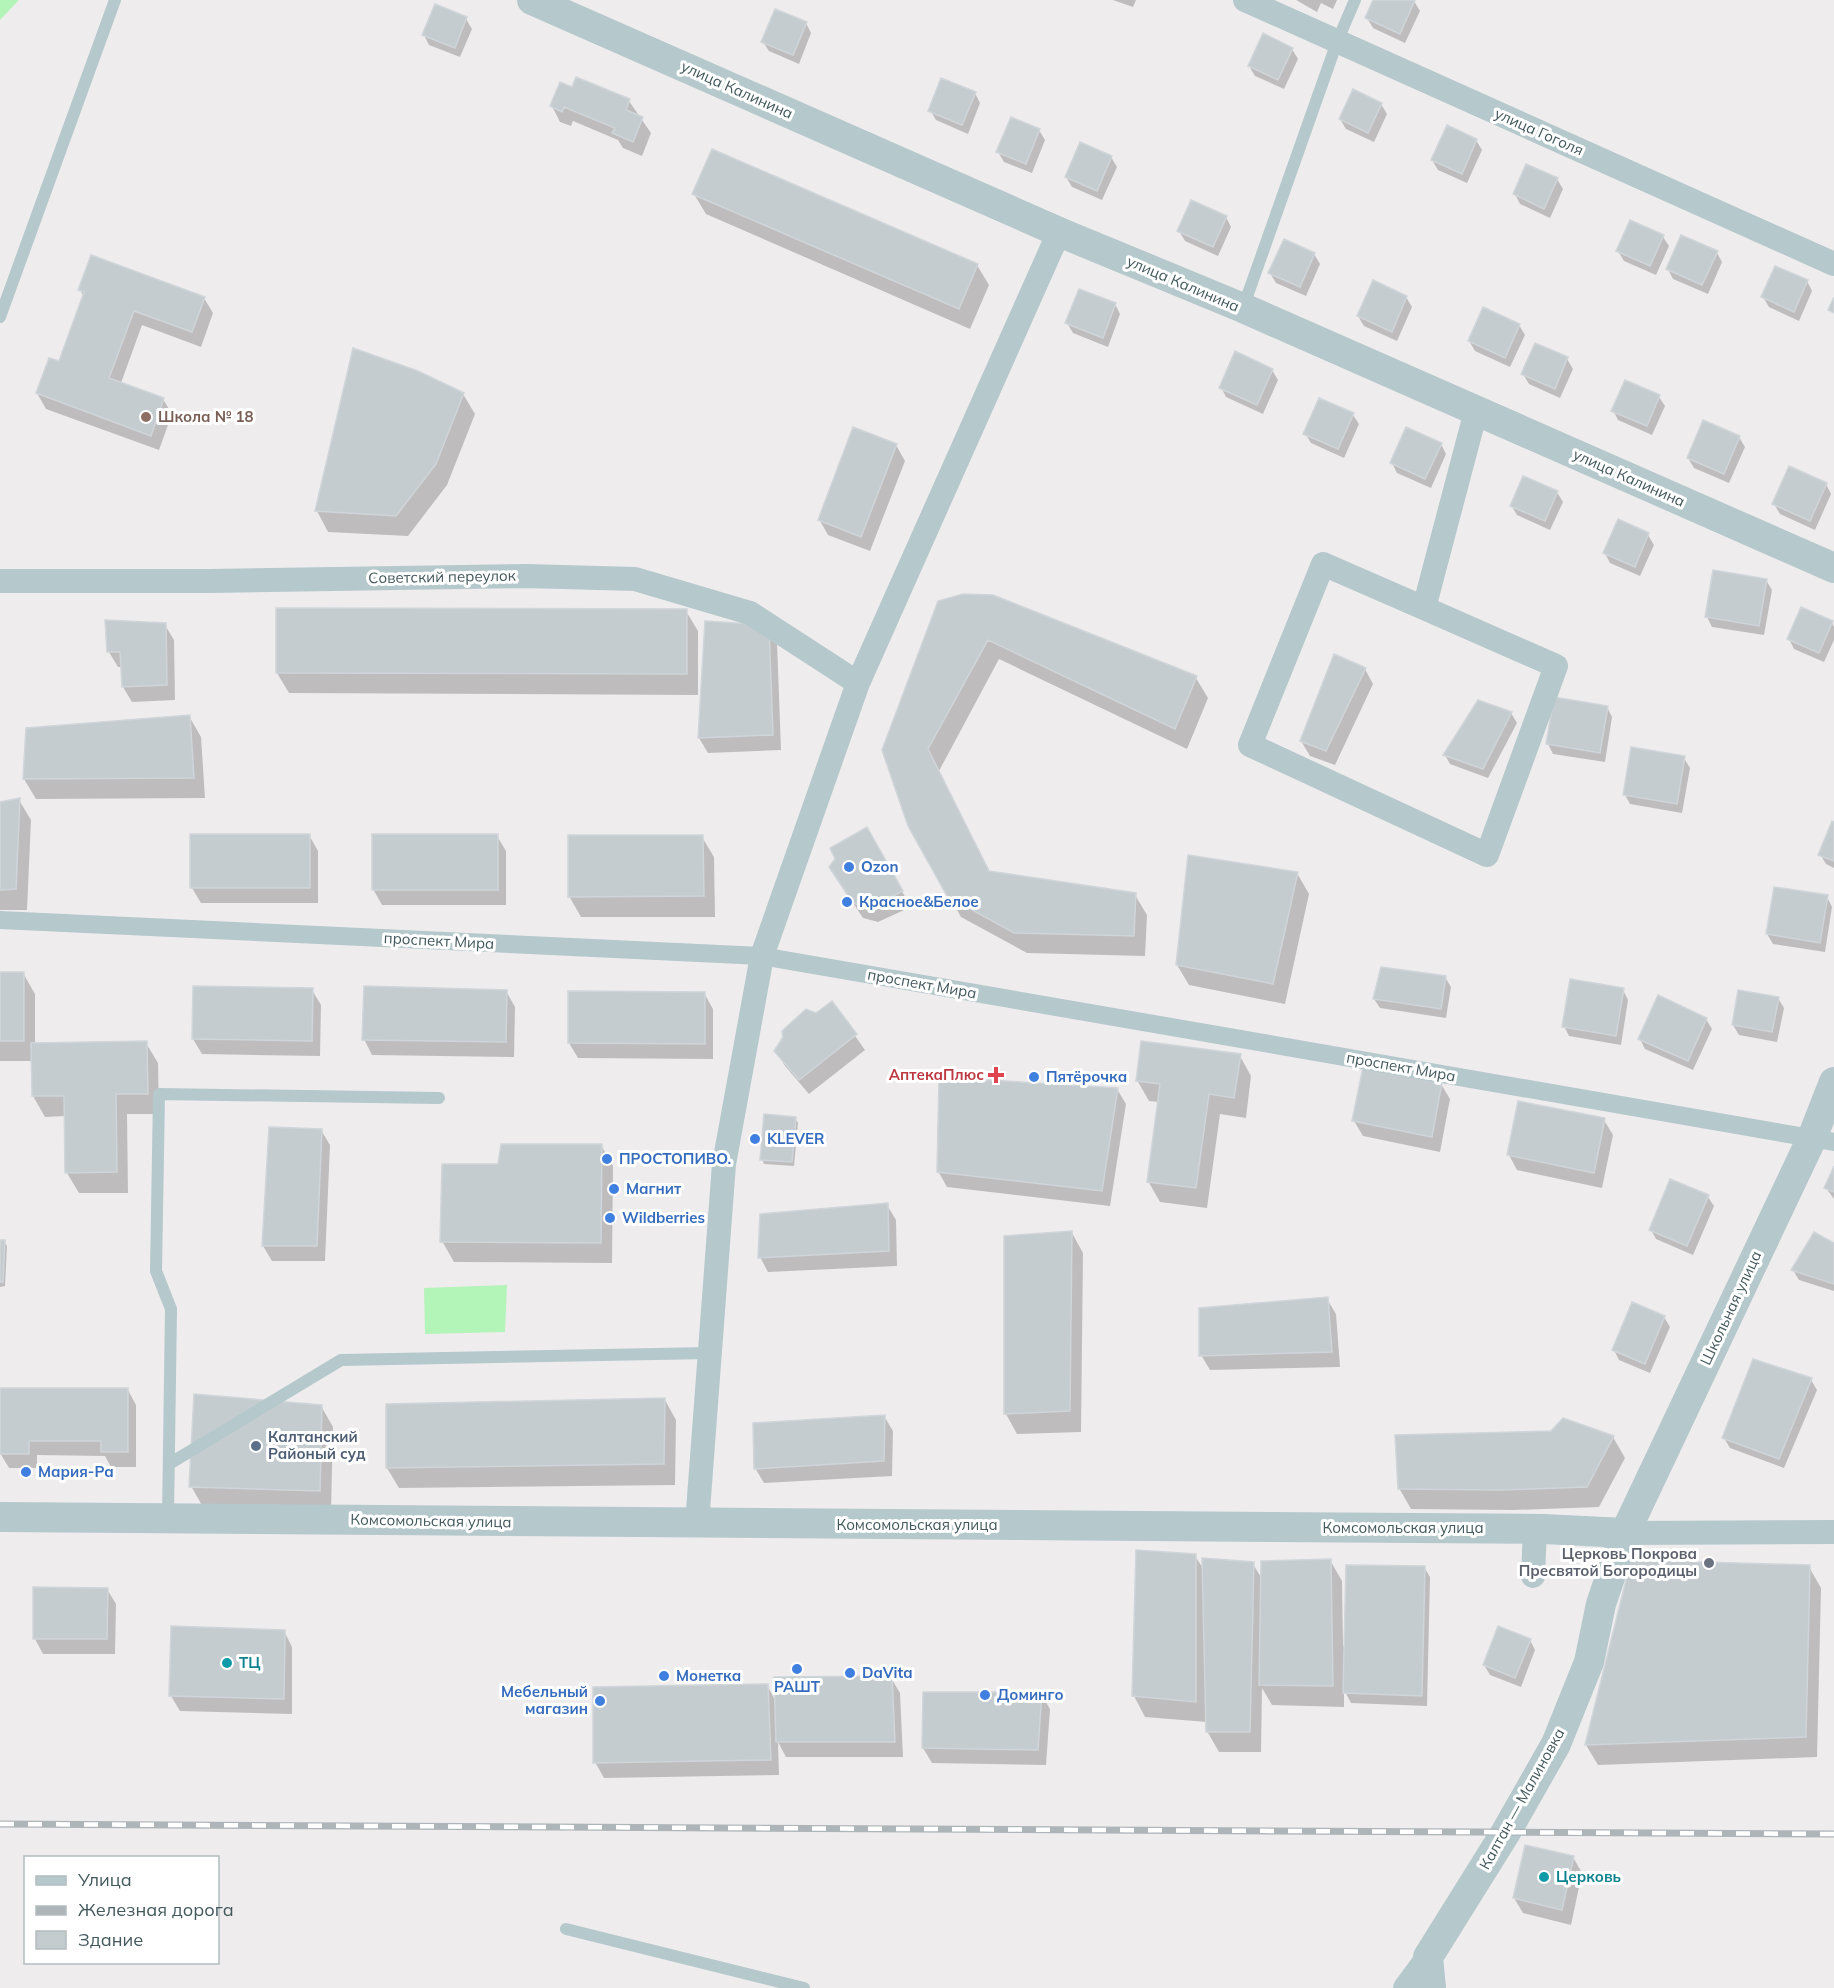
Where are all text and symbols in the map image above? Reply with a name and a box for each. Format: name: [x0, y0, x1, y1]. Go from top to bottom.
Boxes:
street label: улица Калинина: [678, 56, 796, 123]
street label: улица Гоголя: [1492, 104, 1587, 160]
street label: улица Калинина: [1124, 251, 1242, 316]
place label: Школа № 18: [158, 407, 254, 426]
marker: Школа № 18: [139, 410, 153, 424]
street label: улица Калинина: [1570, 444, 1688, 511]
street label: Советский переулок: [368, 566, 517, 587]
place label: Ozon: [861, 857, 898, 876]
marker: Ozon: [842, 860, 856, 874]
place label: Красное&Белое: [859, 892, 979, 911]
marker: Красное&Белое: [840, 895, 854, 909]
street label: проспект Мира: [383, 928, 495, 953]
street label: проспект Мира: [866, 965, 978, 1002]
street label: проспект Мира: [1345, 1048, 1457, 1085]
place label: АптекаПлюс: [889, 1065, 984, 1084]
place label: Пятёрочка: [1046, 1067, 1127, 1086]
marker: АптекаПлюс: [989, 1068, 1003, 1082]
marker: Пятёрочка: [1027, 1070, 1041, 1084]
place label: KLEVER: [767, 1129, 825, 1148]
marker: KLEVER: [748, 1132, 762, 1146]
place label: ПРОСТОПИВО.: [619, 1149, 731, 1168]
marker: ПРОСТОПИВО.: [600, 1152, 614, 1166]
place label: Магнит: [626, 1179, 682, 1198]
marker: Магнит: [607, 1182, 621, 1196]
place label: Wildberries: [622, 1208, 705, 1227]
marker: Wildberries: [603, 1211, 617, 1225]
street label: Школьная улица: [1696, 1248, 1765, 1368]
place label: Калтанский Районый суд: [268, 1427, 366, 1463]
marker: Калтанский Районый суд: [249, 1439, 263, 1453]
place label: Мария-Ра: [38, 1462, 114, 1481]
marker: Мария-Ра: [19, 1465, 33, 1479]
street label: Комсомольская улица: [350, 1510, 512, 1531]
street label: Комсомольская улица: [836, 1515, 998, 1534]
street label: Комсомольская улица: [1322, 1518, 1484, 1537]
place label: Церковь Покрова Пресвятой Богородицы: [1519, 1544, 1697, 1580]
marker: Церковь Покрова Пресвятой Богородицы: [1702, 1556, 1716, 1570]
place label: ТЦ: [239, 1653, 261, 1672]
marker: ТЦ: [220, 1656, 234, 1670]
marker: РАШТ: [790, 1662, 804, 1676]
place label: DaVita: [862, 1663, 912, 1682]
place label: Монетка: [676, 1666, 741, 1685]
marker: DaVita: [843, 1666, 857, 1680]
marker: Монетка: [657, 1669, 671, 1683]
place label: РАШТ: [774, 1677, 821, 1696]
place label: Мебельный магазин: [501, 1682, 588, 1718]
place label: Доминго: [997, 1685, 1063, 1704]
marker: Доминго: [978, 1688, 992, 1702]
marker: Мебельный магазин: [593, 1694, 607, 1708]
street label: Калтан — Малиновка: [1475, 1725, 1568, 1873]
legend: [24, 1856, 219, 1964]
place label: Церковь: [1556, 1867, 1621, 1886]
text: Улица: [77, 1868, 132, 1891]
marker: Церковь: [1537, 1870, 1551, 1884]
text: Железная дорога: [78, 1898, 234, 1921]
text: Здание: [78, 1928, 143, 1951]

